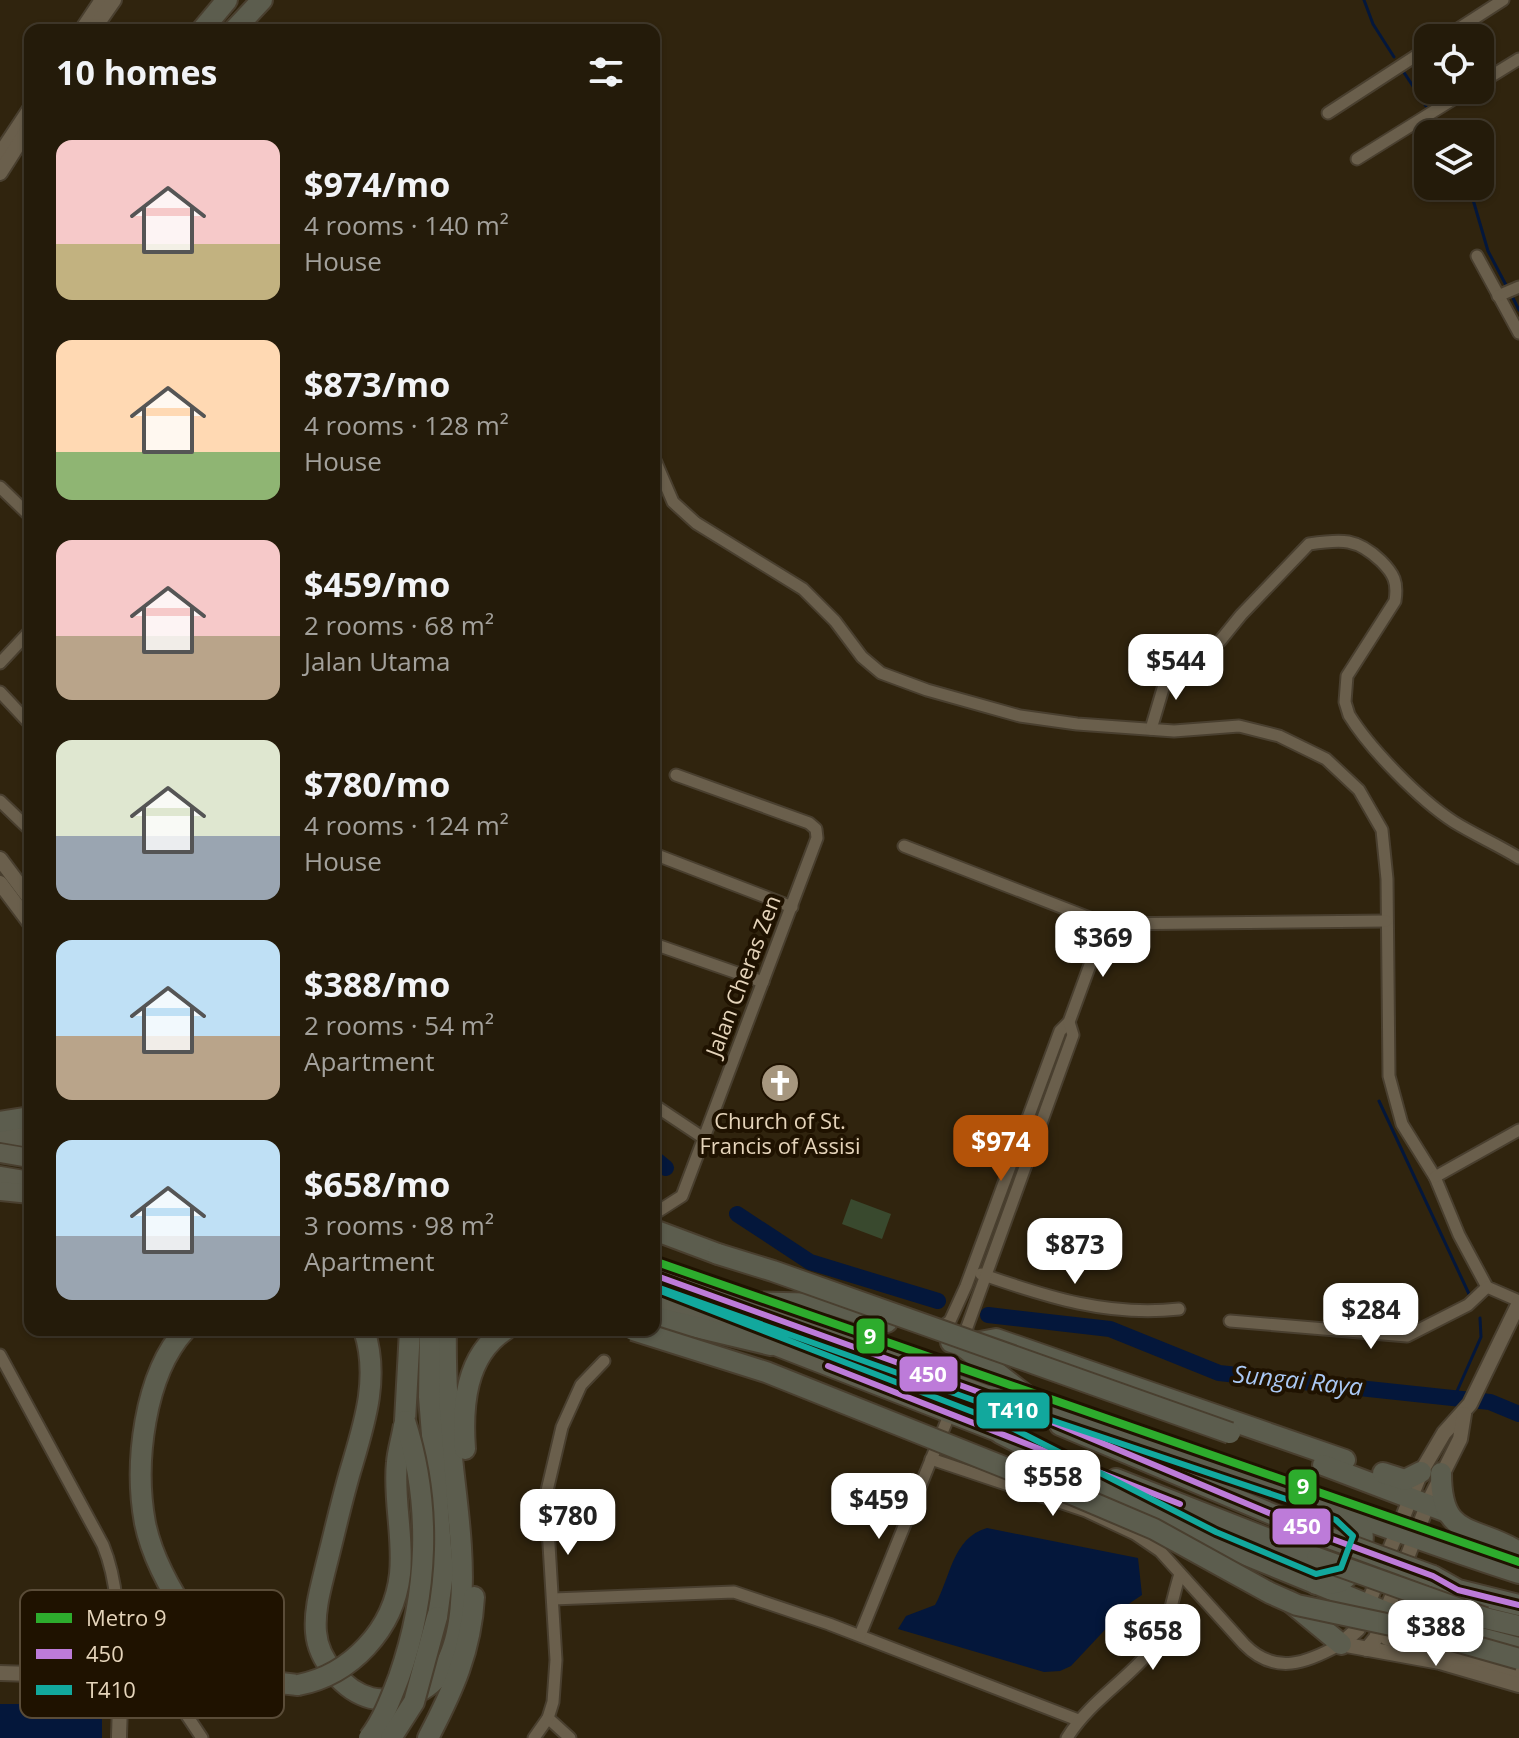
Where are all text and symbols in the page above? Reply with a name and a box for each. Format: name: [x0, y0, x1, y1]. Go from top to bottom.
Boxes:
map controls: [1414, 24, 1494, 200]
button: locate: [1414, 24, 1494, 104]
text: 10 homes: [56, 49, 217, 95]
icon: filters: [584, 50, 628, 94]
button: layers: [1414, 120, 1494, 200]
text: $974/mo: [304, 161, 450, 207]
icon: home: [120, 172, 216, 268]
text: 4 rooms · 140 m²: [304, 207, 509, 243]
text: House: [304, 243, 382, 279]
text: $873/mo: [304, 361, 450, 407]
icon: home: [120, 372, 216, 468]
text: 4 rooms · 128 m²: [304, 407, 509, 443]
text: House: [304, 443, 382, 479]
text: $459/mo: [304, 561, 450, 607]
icon: home: [120, 572, 216, 668]
text: 2 rooms · 68 m²: [304, 607, 494, 643]
pin: $544: [1129, 634, 1223, 702]
text: $544: [1146, 642, 1206, 678]
text: Jalan Utama: [304, 643, 450, 679]
text: $780/mo: [304, 761, 450, 807]
icon: home: [120, 772, 216, 868]
text: 4 rooms · 124 m²: [304, 807, 509, 843]
text: House: [304, 843, 382, 879]
street label: Jalan Cheras Zen: [697, 891, 787, 1063]
pin: $369: [1056, 911, 1150, 979]
text: $369: [1073, 919, 1133, 955]
text: $388/mo: [304, 961, 450, 1007]
icon: home: [120, 972, 216, 1068]
text: 2 rooms · 54 m²: [304, 1007, 494, 1043]
text: Apartment: [304, 1043, 435, 1079]
church icon: Church of St. Francis of Assisi: [759, 1062, 801, 1104]
place label: Church of St. Francis of Assisi: [699, 1105, 861, 1160]
pin: $974: [954, 1115, 1048, 1183]
text: $974: [971, 1123, 1031, 1159]
text: $658/mo: [304, 1161, 450, 1207]
icon: home: [120, 1172, 216, 1268]
text: 3 rooms · 98 m²: [304, 1207, 494, 1243]
pin: $873: [1028, 1218, 1122, 1286]
text: $873: [1045, 1226, 1105, 1262]
text: Apartment: [304, 1243, 435, 1279]
pin: $284: [1324, 1283, 1418, 1351]
text: $284: [1341, 1291, 1401, 1327]
line badge: 9: [855, 1317, 886, 1355]
text: 9: [864, 1320, 876, 1350]
line badge: 450: [898, 1355, 959, 1393]
water label: Sungai Raya: [1232, 1356, 1365, 1403]
text: 450: [909, 1358, 947, 1388]
line badge: T410: [975, 1391, 1051, 1430]
text: T410: [988, 1394, 1038, 1424]
pin: $558: [1006, 1450, 1100, 1518]
text: $558: [1023, 1458, 1083, 1494]
line badge: 9: [1287, 1468, 1318, 1506]
text: 9: [1297, 1470, 1309, 1500]
pin: $459: [832, 1473, 926, 1541]
text: $459: [849, 1481, 909, 1517]
pin: $780: [521, 1489, 615, 1557]
text: $780: [538, 1497, 598, 1533]
line badge: 450: [1271, 1507, 1332, 1546]
text: 450: [1283, 1510, 1321, 1540]
legend: [20, 1590, 284, 1718]
pin: $388: [1389, 1600, 1483, 1668]
text: Metro 9: [86, 1602, 167, 1632]
pin: $658: [1106, 1604, 1200, 1672]
text: $388: [1406, 1608, 1466, 1644]
text: $658: [1123, 1612, 1183, 1648]
text: 450: [86, 1638, 124, 1668]
text: T410: [86, 1674, 136, 1704]

